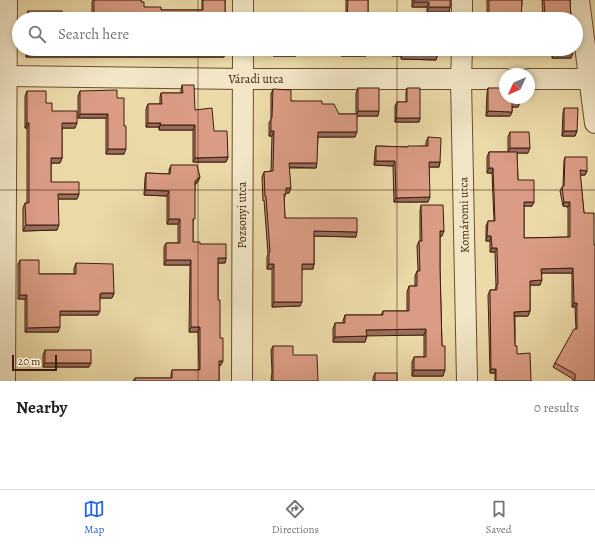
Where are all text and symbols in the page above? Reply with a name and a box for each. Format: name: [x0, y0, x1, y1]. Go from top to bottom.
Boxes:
search box: [12, 12, 583, 56]
icon: search: [26, 23, 48, 45]
text: Search here: [58, 24, 129, 44]
north arrow: [499, 68, 535, 104]
street label: Váradi utca: [227, 71, 284, 87]
street label: Komáromi utca: [455, 176, 473, 253]
street label: Pozsonyi utca: [234, 181, 250, 248]
scale bar: [12, 353, 57, 372]
text: 20 m: [18, 354, 40, 369]
text: Nearby: [16, 396, 67, 419]
text: 0 results: [534, 399, 579, 416]
tab: Map: [83, 498, 105, 537]
tab: Directions: [272, 498, 319, 537]
tab: Saved: [486, 498, 512, 537]

